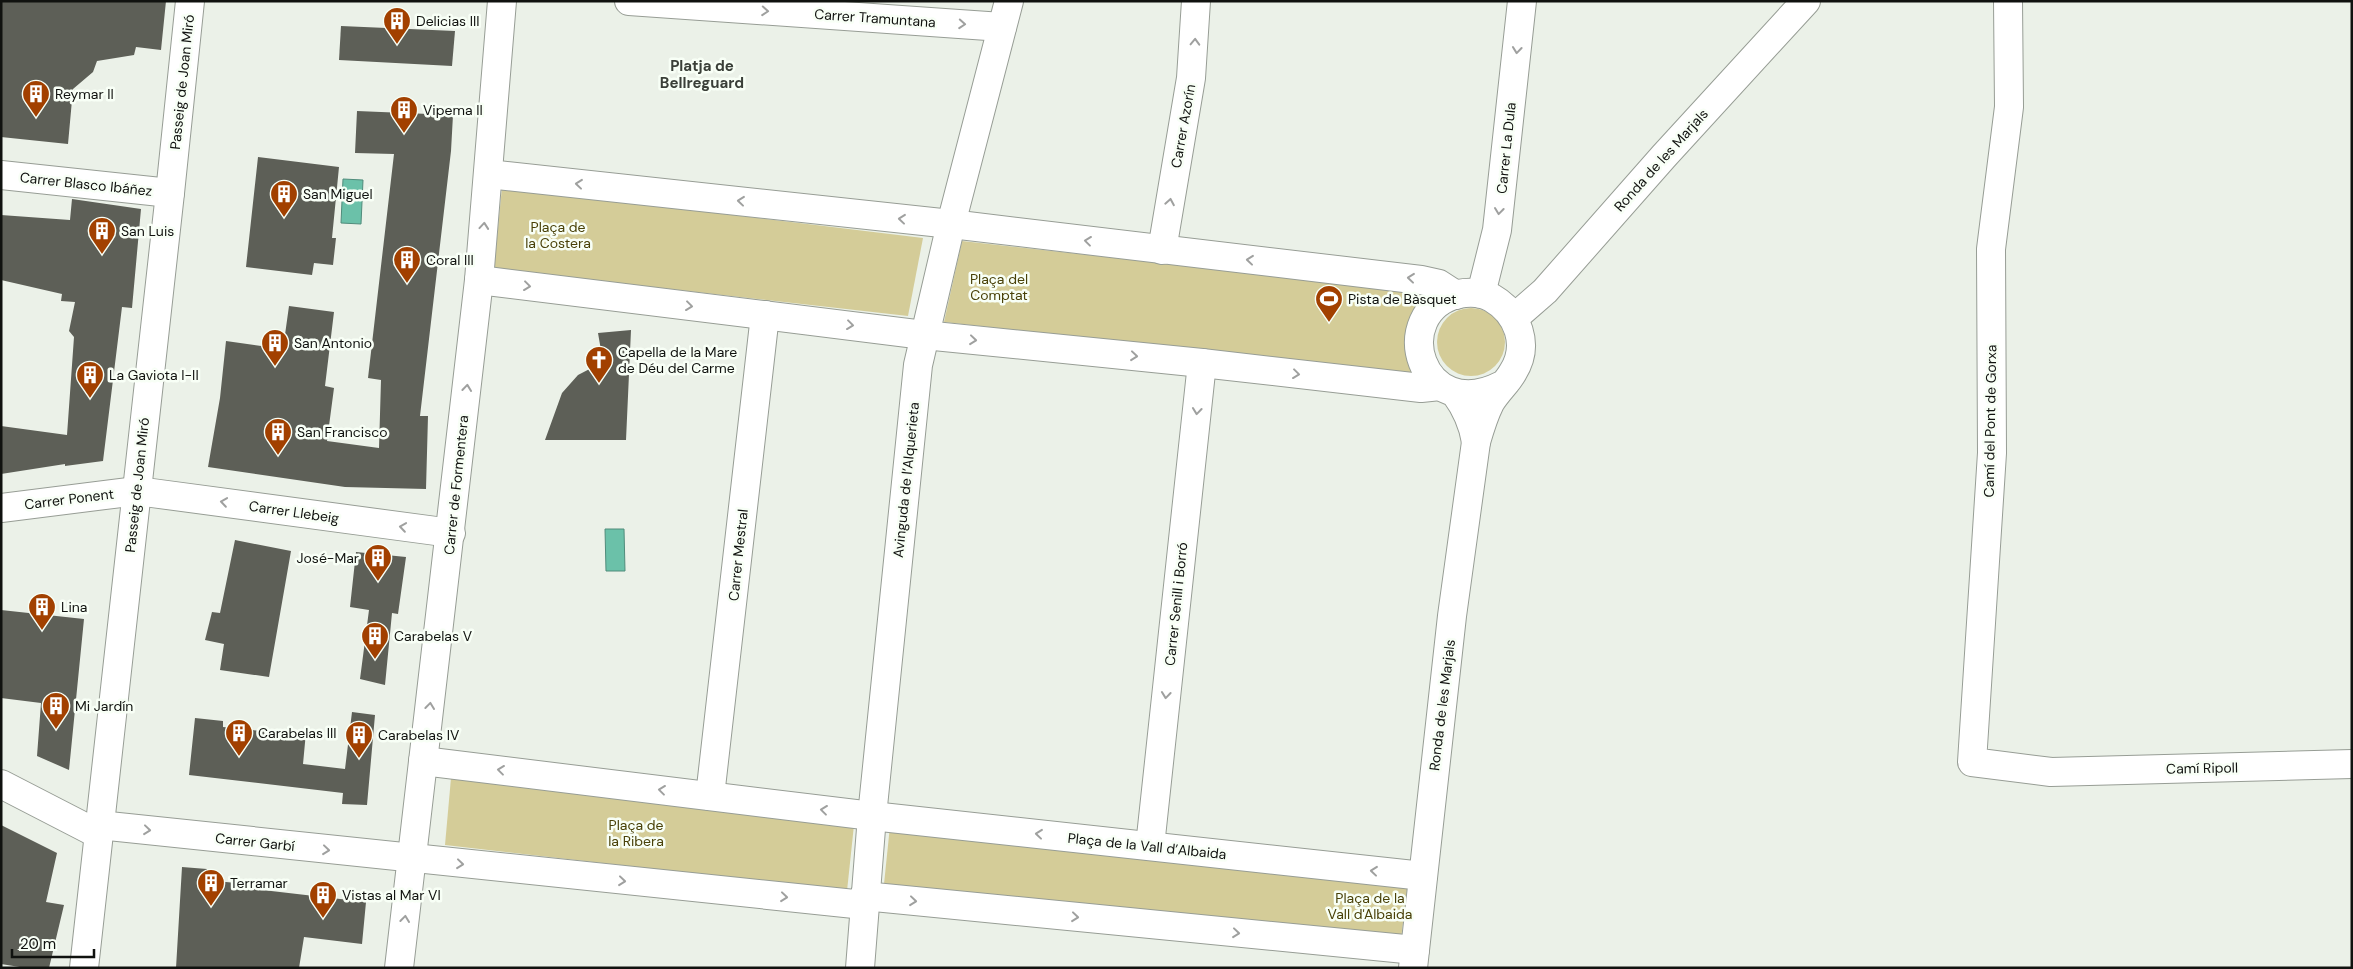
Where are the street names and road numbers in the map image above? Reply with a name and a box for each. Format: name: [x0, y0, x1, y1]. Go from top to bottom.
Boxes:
street label: Carrer Tramuntana: [814, 5, 936, 31]
street label: Passeig de Joan Miró: [166, 14, 198, 150]
street label: Carrer Azorín: [1167, 83, 1199, 169]
street label: Carrer La Dula: [1492, 101, 1520, 195]
street label: Ronda de les Marjals: [1610, 105, 1712, 215]
street label: Carrer Blasco Ibáñez: [19, 168, 153, 200]
street label: Camí del Pont de Gorxa: [1980, 344, 2000, 498]
street label: Avinguda de l’Alquerieta: [889, 401, 923, 559]
street label: Carrer de Formentera: [440, 414, 472, 556]
street label: Passeig de Joan Miró: [121, 417, 153, 553]
street label: Carrer Ponent: [23, 485, 115, 513]
street label: Carrer Llebeig: [248, 497, 340, 527]
street label: Carrer Mestral: [724, 508, 752, 602]
street label: Carrer Senill i Borró: [1161, 541, 1191, 667]
street label: Ronda de les Marjals: [1425, 638, 1459, 772]
street label: Camí Ripoll: [2166, 758, 2238, 778]
street label: Carrer Garbí: [214, 829, 297, 855]
street label: Plaça de la Vall d’Albaida: [1067, 829, 1227, 863]

